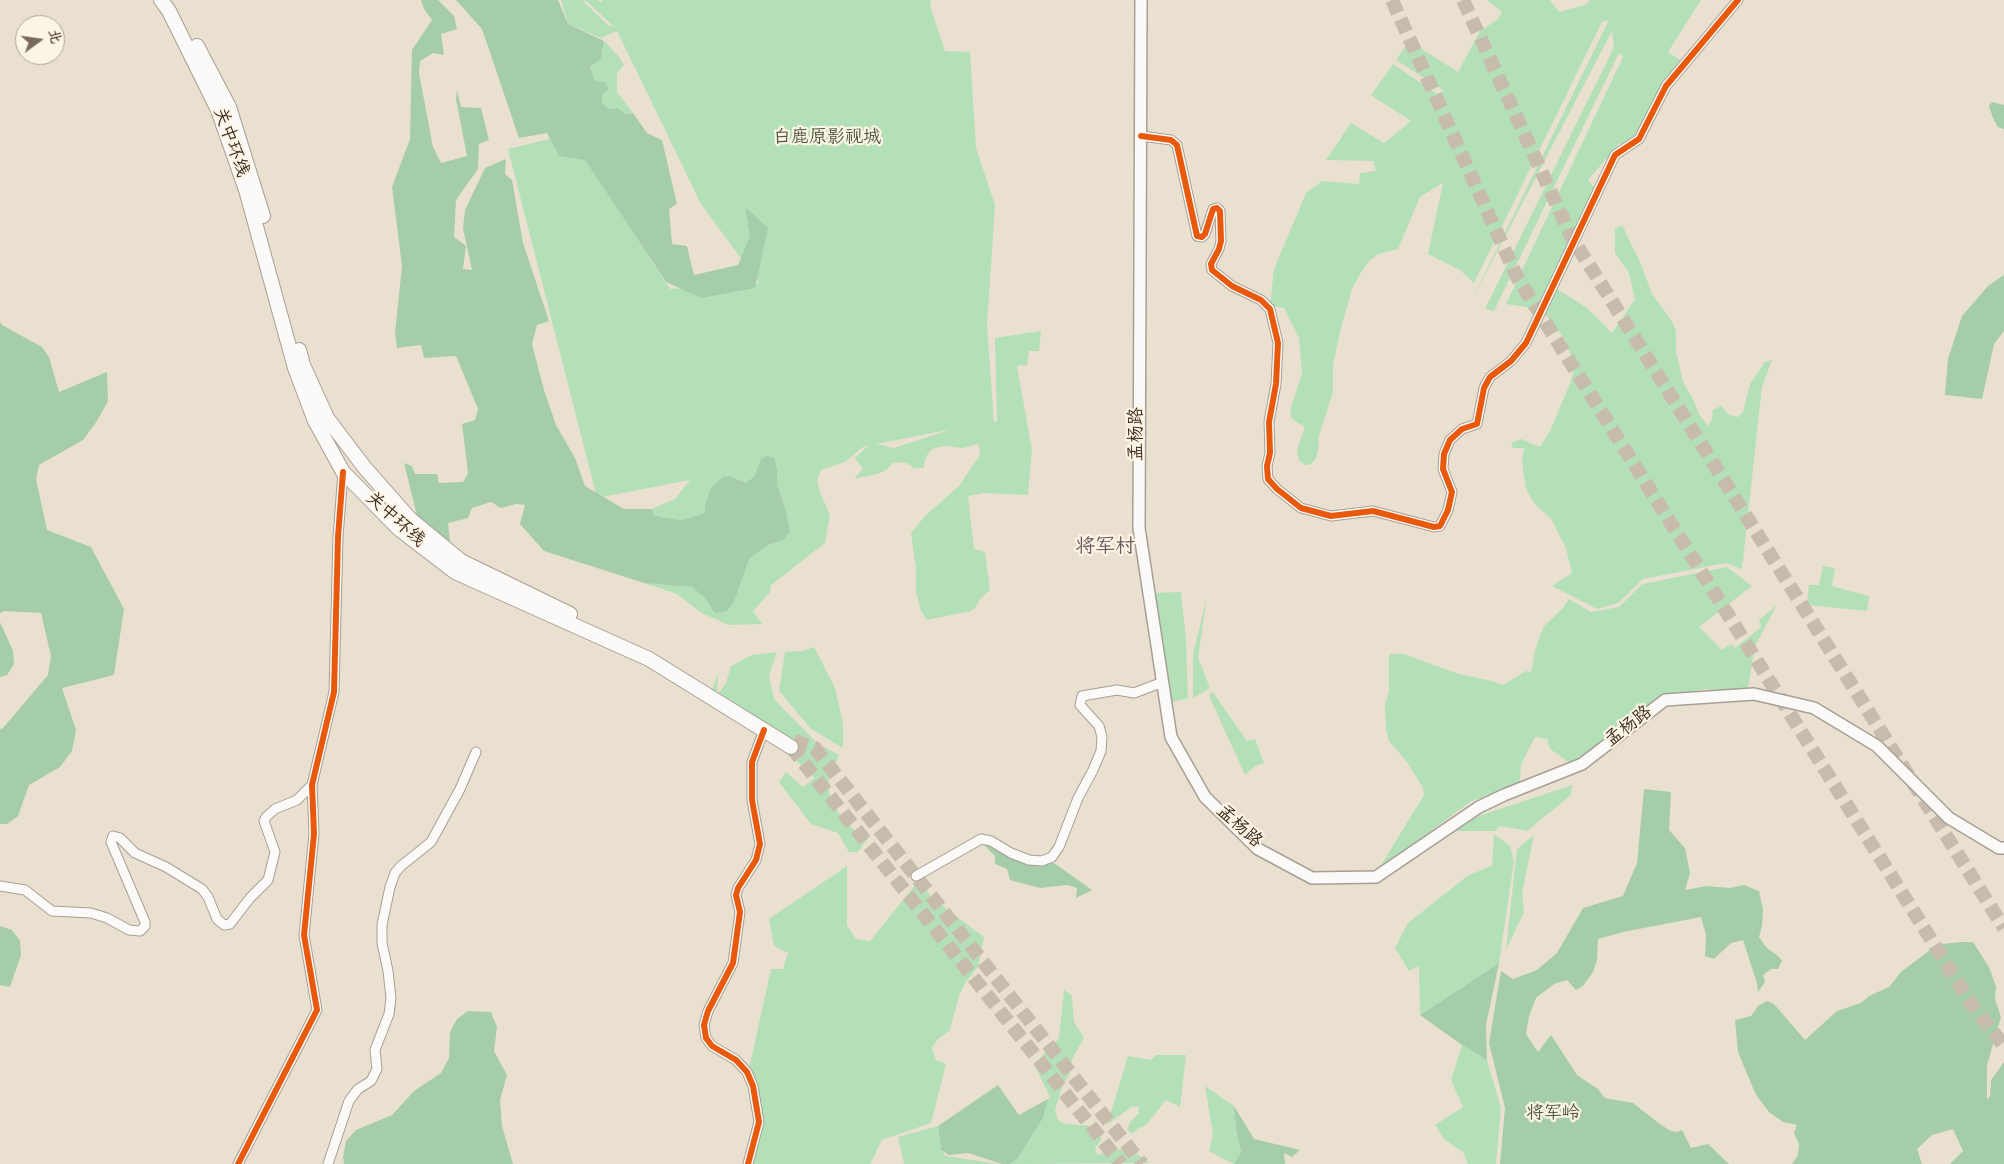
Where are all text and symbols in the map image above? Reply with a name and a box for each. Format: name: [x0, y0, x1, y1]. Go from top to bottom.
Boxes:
north arrow: [15, 15, 65, 65]
text: 北: [42, 27, 65, 46]
street label: 关中环线: [207, 105, 251, 181]
park label: 白鹿原影视城: [773, 129, 881, 151]
street label: 孟杨路: [1128, 407, 1150, 461]
street label: 关中环线: [360, 489, 428, 553]
district label: 将军村: [1075, 537, 1135, 561]
street label: 孟杨路: [1602, 703, 1658, 753]
street label: 孟杨路: [1211, 802, 1265, 854]
park label: 将军岭: [1526, 1105, 1580, 1127]

